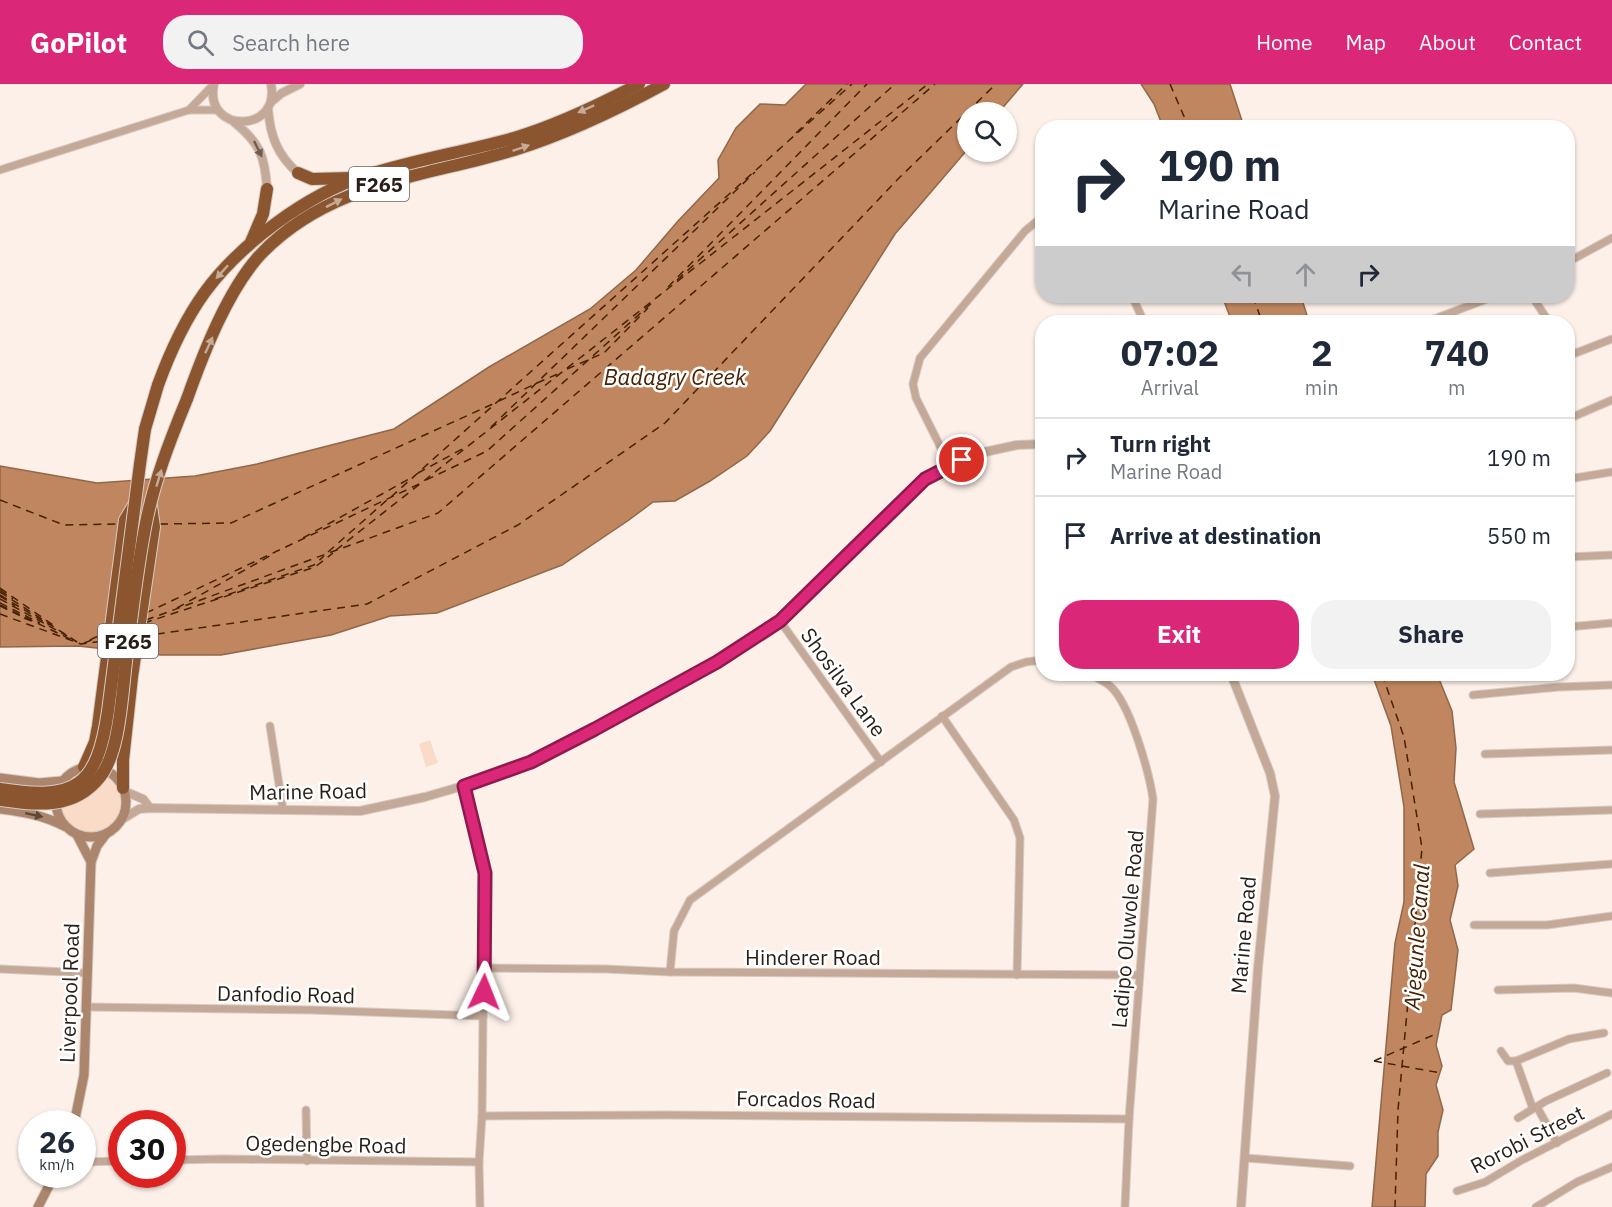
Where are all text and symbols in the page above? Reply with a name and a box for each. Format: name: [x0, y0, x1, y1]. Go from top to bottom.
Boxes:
search box: [163, 15, 583, 69]
text: GoPilot: [30, 24, 127, 61]
icon: search: [184, 26, 217, 59]
text: Search here: [232, 28, 350, 57]
text: Home: [1256, 28, 1313, 56]
text: Map: [1346, 28, 1386, 56]
text: About: [1419, 28, 1476, 56]
text: Contact: [1509, 28, 1582, 56]
map controls: [957, 102, 1017, 162]
button: search: [957, 102, 1017, 162]
one-way arrow: [577, 105, 595, 115]
text: 190 m: [1158, 138, 1281, 193]
one-way arrow: [254, 141, 263, 158]
one-way arrow: [512, 142, 530, 152]
icon: right: [1059, 144, 1137, 222]
road number: F265: [349, 167, 409, 201]
text: Marine Road: [1158, 191, 1310, 226]
one-way arrow: [325, 198, 343, 208]
icon: left: [1226, 258, 1259, 291]
icon: ahead: [1289, 258, 1322, 291]
icon: right: [1352, 258, 1385, 291]
one-way arrow: [216, 264, 229, 279]
text: 07:02: [1121, 329, 1219, 376]
text: 2: [1311, 329, 1333, 376]
text: 740: [1424, 329, 1489, 376]
one-way arrow: [204, 336, 213, 353]
water label: Badagry Creek: [604, 362, 747, 391]
text: Arrival: [1141, 374, 1199, 401]
text: min: [1305, 374, 1339, 401]
text: m: [1448, 374, 1466, 401]
text: Turn right: [1110, 429, 1211, 458]
pin: [936, 434, 987, 485]
icon: right: [1059, 441, 1092, 474]
icon: arrive: [945, 443, 978, 476]
text: 190 m: [1487, 443, 1551, 472]
text: Marine Road: [1110, 458, 1222, 485]
one-way arrow: [155, 469, 164, 487]
icon: arrive: [1059, 519, 1092, 552]
text: Arrive at destination: [1110, 521, 1321, 550]
text: 550 m: [1487, 521, 1551, 550]
button: Exit: [1059, 600, 1299, 669]
button: Share: [1311, 600, 1551, 669]
street label: Shosilva Lane: [795, 622, 893, 742]
road number: F265: [98, 624, 158, 658]
street label: Marine Road: [249, 776, 367, 806]
one-way arrow: [25, 810, 43, 820]
street label: Ladipo Oluwole Road: [1104, 829, 1150, 1029]
water label: Ajegunle Canal: [1396, 863, 1436, 1012]
street label: Marine Road: [1224, 875, 1262, 995]
street label: Liverpool Road: [53, 923, 85, 1063]
street label: Hinderer Road: [745, 943, 881, 971]
position arrow: [452, 960, 516, 1024]
street label: Danfodio Road: [217, 979, 355, 1009]
street label: Forcados Road: [736, 1084, 876, 1114]
street label: Rorobi Street: [1465, 1098, 1589, 1180]
speed limit sign: 30: [108, 1110, 186, 1188]
text: 26: [39, 1122, 75, 1161]
street label: Ogedengbe Road: [245, 1129, 407, 1159]
text: km/h: [39, 1155, 75, 1174]

